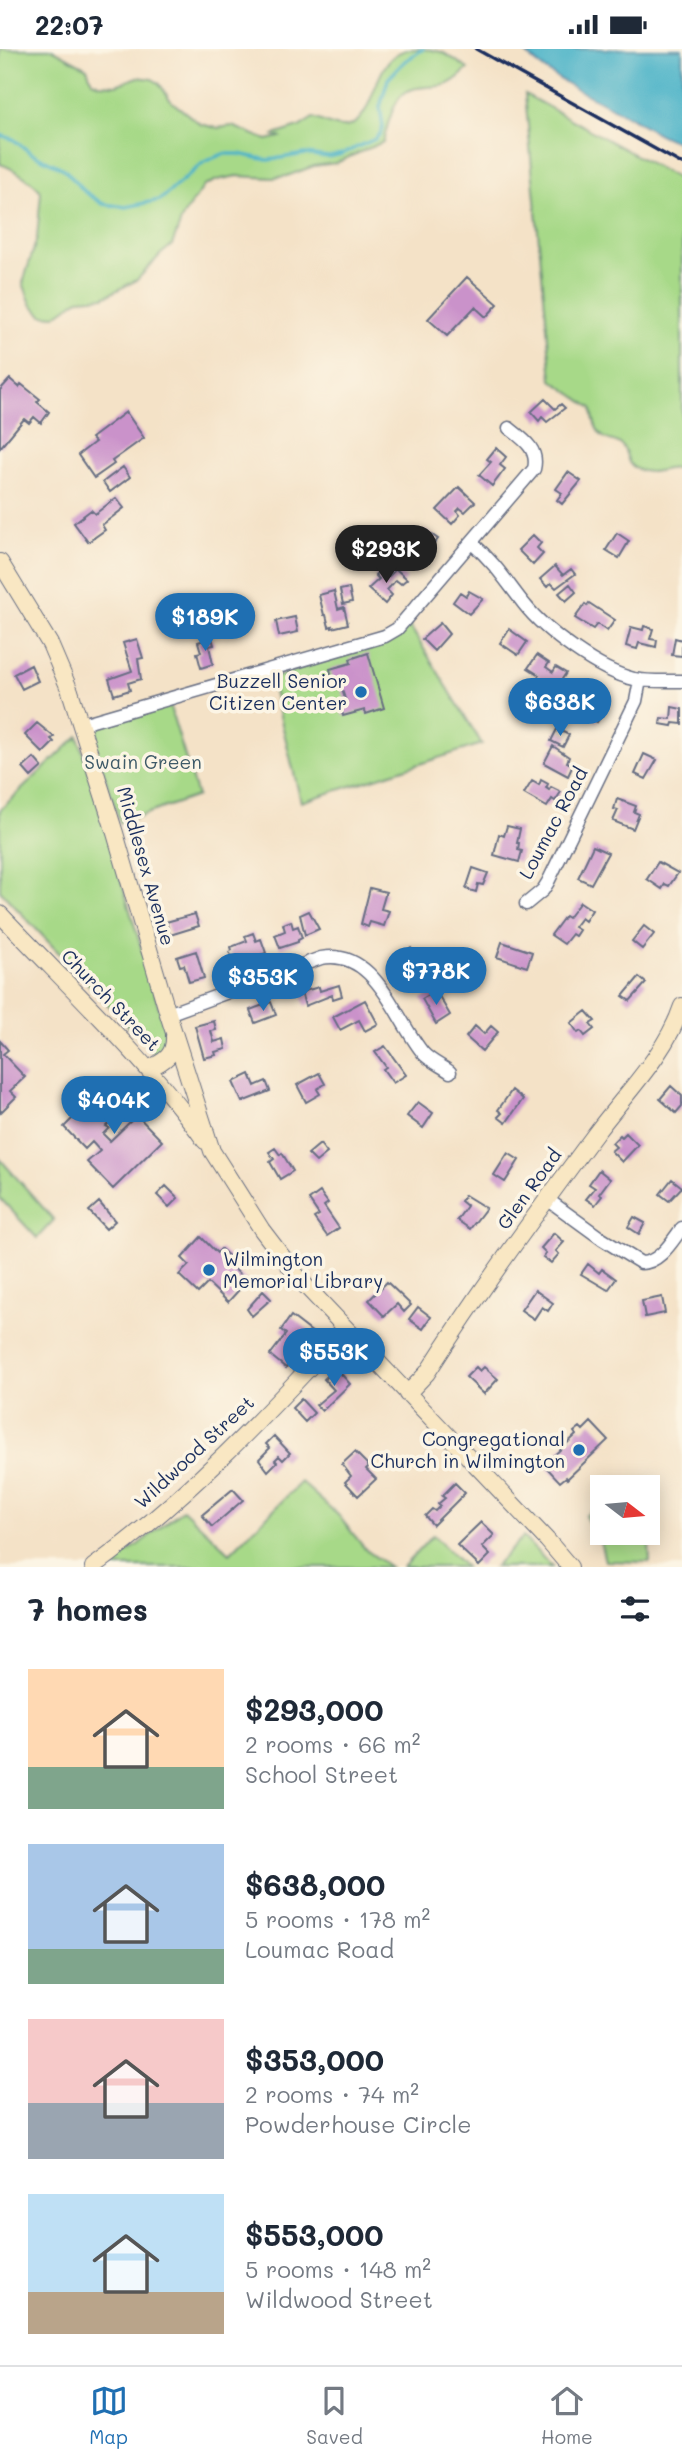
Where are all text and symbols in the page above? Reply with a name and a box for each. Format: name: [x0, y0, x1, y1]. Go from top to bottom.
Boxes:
text: 22:07: [35, 8, 104, 42]
pin: $293K: [337, 525, 435, 585]
text: $293K: [351, 533, 421, 563]
pin: $189K: [156, 593, 254, 653]
text: $189K: [171, 601, 239, 631]
place label: Buzzell Senior Citizen Center: [209, 668, 347, 715]
pin: $638K: [511, 679, 609, 738]
marker: Buzzell Senior Citizen Center: [353, 684, 369, 700]
text: $638K: [524, 686, 596, 716]
park label: Swain Green: [84, 749, 202, 774]
street label: Loumac Road: [513, 762, 593, 883]
street label: Middlesex Avenue: [112, 784, 181, 948]
street label: Church Street: [56, 943, 166, 1056]
pin: $778K: [387, 947, 485, 1007]
pin: $353K: [214, 953, 312, 1013]
text: $778K: [401, 955, 471, 985]
text: $353K: [228, 961, 298, 991]
pin: $404K: [65, 1077, 163, 1136]
text: $404K: [77, 1084, 151, 1114]
street label: Glen Road: [491, 1143, 566, 1234]
place label: Wilmington Memorial Library: [223, 1246, 383, 1293]
marker: Wilmington Memorial Library: [201, 1262, 217, 1278]
pin: $553K: [285, 1329, 383, 1388]
text: $553K: [299, 1336, 369, 1366]
street label: Wildwood Street: [128, 1390, 259, 1514]
place label: Congregational Church in Wilmington: [370, 1426, 565, 1473]
marker: Congregational Church in Wilmington: [571, 1442, 587, 1458]
north arrow: [590, 1475, 660, 1545]
map controls: [590, 1475, 660, 1545]
text: 7 homes: [28, 1589, 148, 1629]
icon: filters: [616, 1590, 654, 1628]
text: $293,000: [245, 1689, 383, 1729]
icon: home: [84, 1697, 168, 1781]
text: 2 rooms · 66 m²: [245, 1729, 420, 1759]
text: School Street: [245, 1759, 398, 1789]
text: $638,000: [245, 1864, 385, 1904]
icon: home: [84, 1872, 168, 1956]
text: 5 rooms · 178 m²: [245, 1904, 430, 1934]
text: Loumac Road: [245, 1934, 394, 1964]
text: $353,000: [245, 2039, 384, 2079]
icon: home: [84, 2047, 168, 2131]
text: 2 rooms · 74 m²: [245, 2079, 419, 2109]
text: Powderhouse Circle: [245, 2109, 471, 2139]
text: $553,000: [245, 2214, 384, 2254]
icon: home: [84, 2222, 168, 2306]
text: 5 rooms · 148 m²: [245, 2254, 431, 2284]
text: Wildwood Street: [245, 2284, 433, 2314]
tab: Map: [89, 2382, 128, 2449]
tab: Saved: [306, 2382, 363, 2449]
tab: Home: [541, 2382, 593, 2449]

